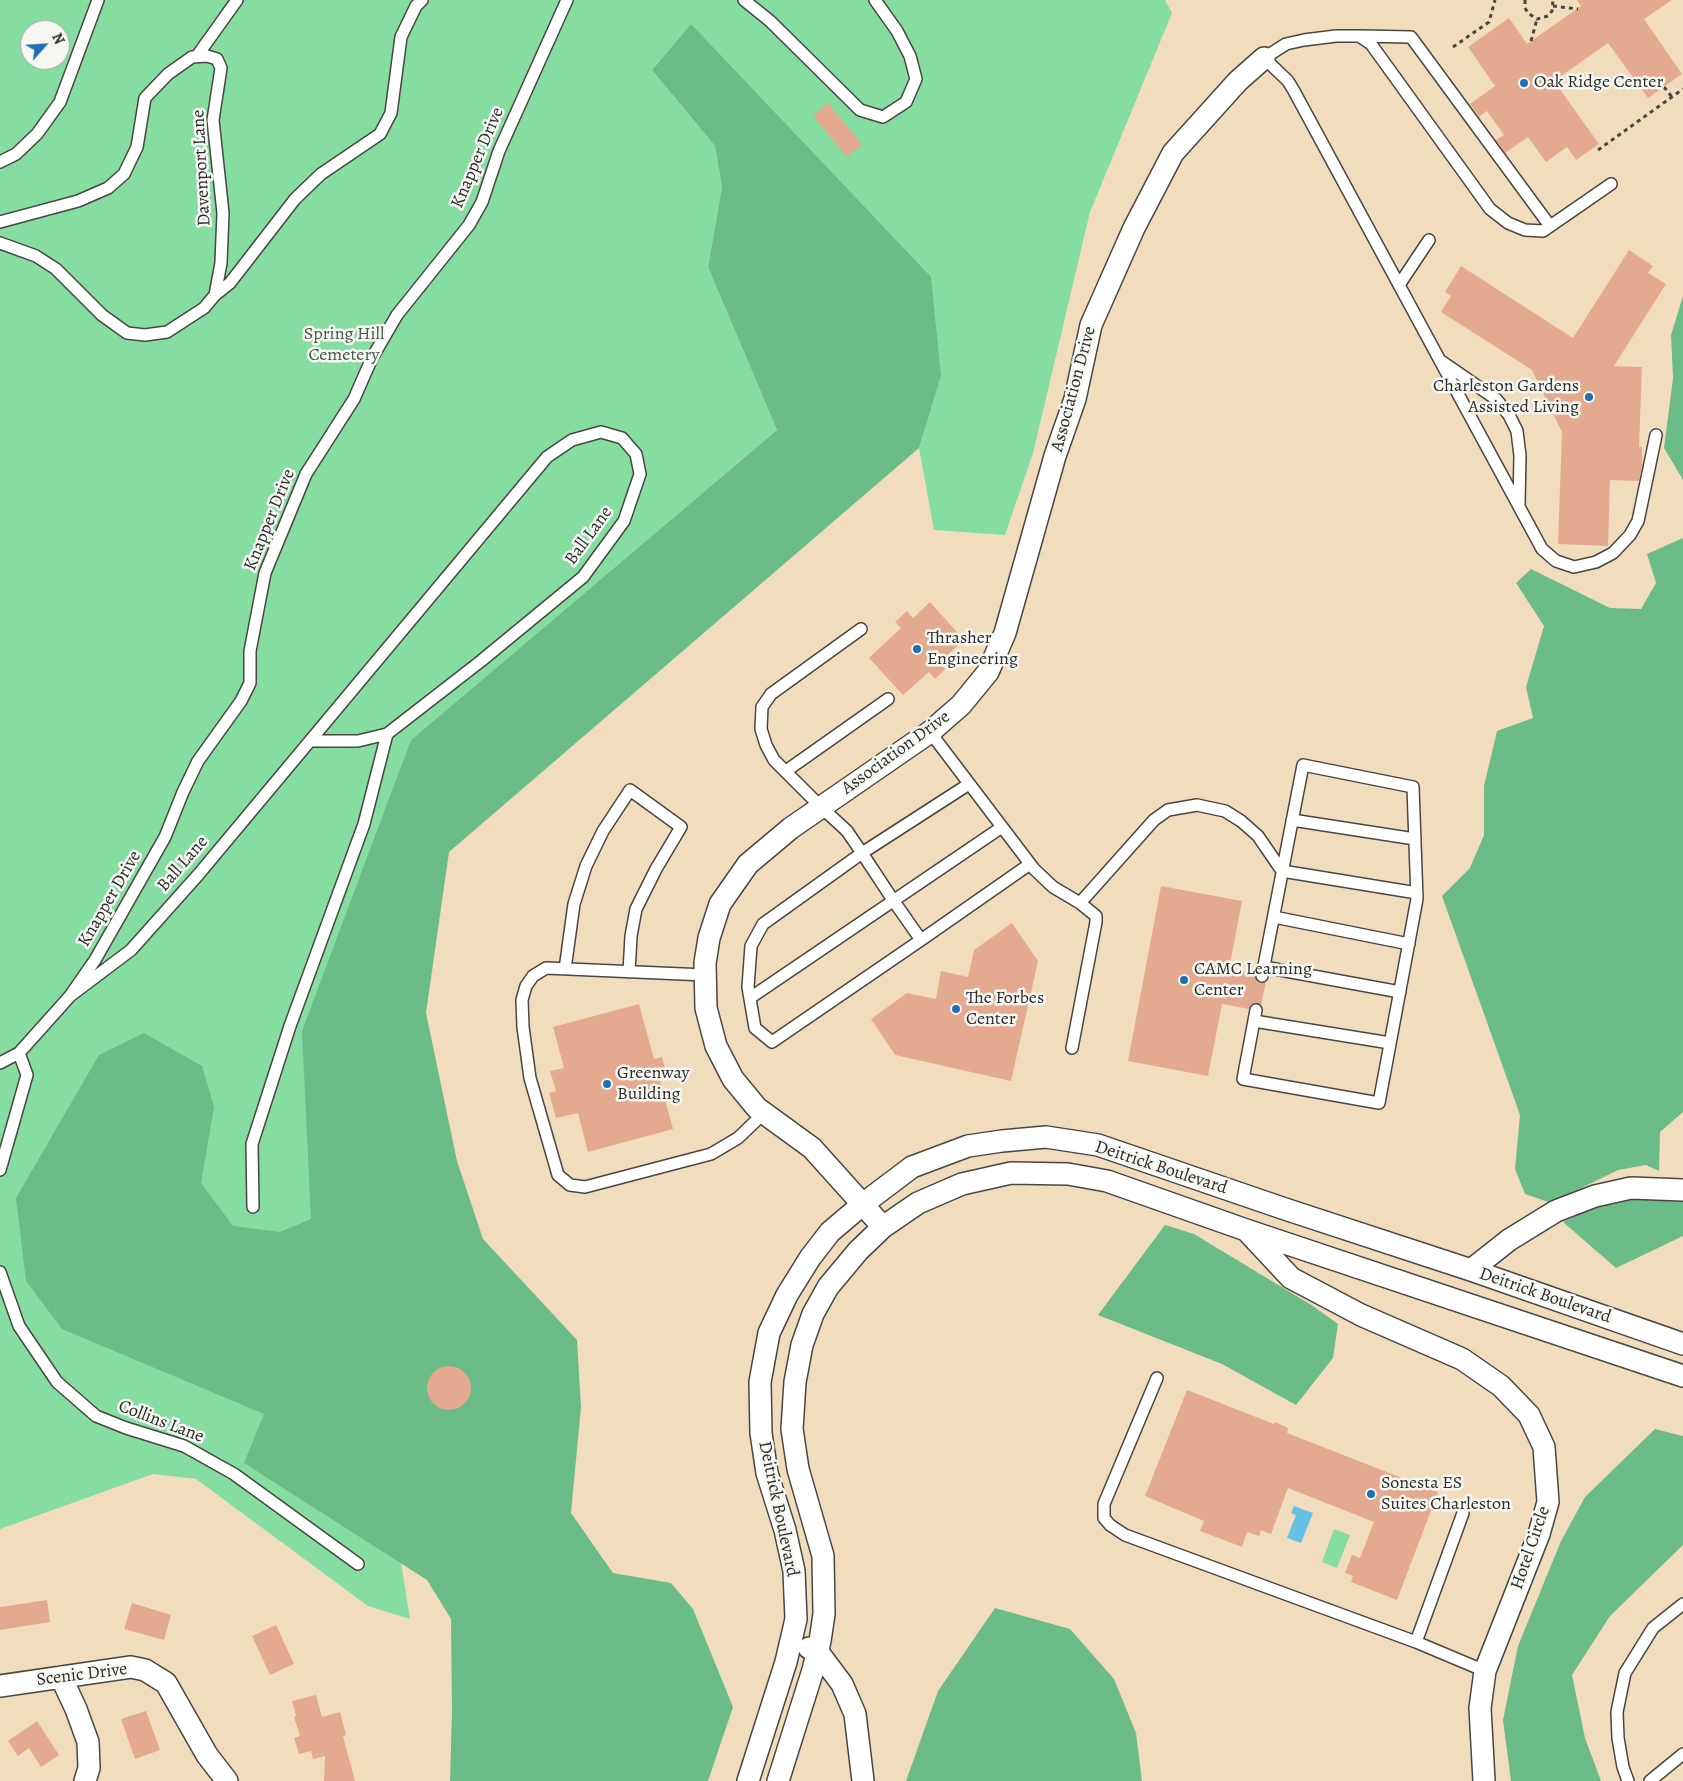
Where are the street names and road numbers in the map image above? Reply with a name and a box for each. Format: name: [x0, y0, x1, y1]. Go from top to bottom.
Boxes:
street label: Knapper Drive: [447, 104, 509, 212]
street label: Davenport Lane: [188, 109, 216, 227]
street label: Association Drive: [1047, 324, 1101, 454]
street label: Knapper Drive: [240, 466, 300, 574]
street label: Ball Lane: [561, 503, 617, 569]
street label: Association Drive: [838, 706, 954, 800]
street label: Ball Lane: [153, 832, 213, 896]
street label: Knapper Drive: [74, 847, 146, 951]
street label: Deitrick Boulevard: [1092, 1136, 1230, 1200]
street label: Deitrick Boulevard: [1476, 1263, 1614, 1329]
street label: Collins Lane: [115, 1396, 207, 1448]
street label: Deitrick Boulevard: [753, 1439, 803, 1579]
street label: Hotel Circle: [1507, 1503, 1555, 1593]
street label: Scenic Drive: [35, 1659, 129, 1691]

